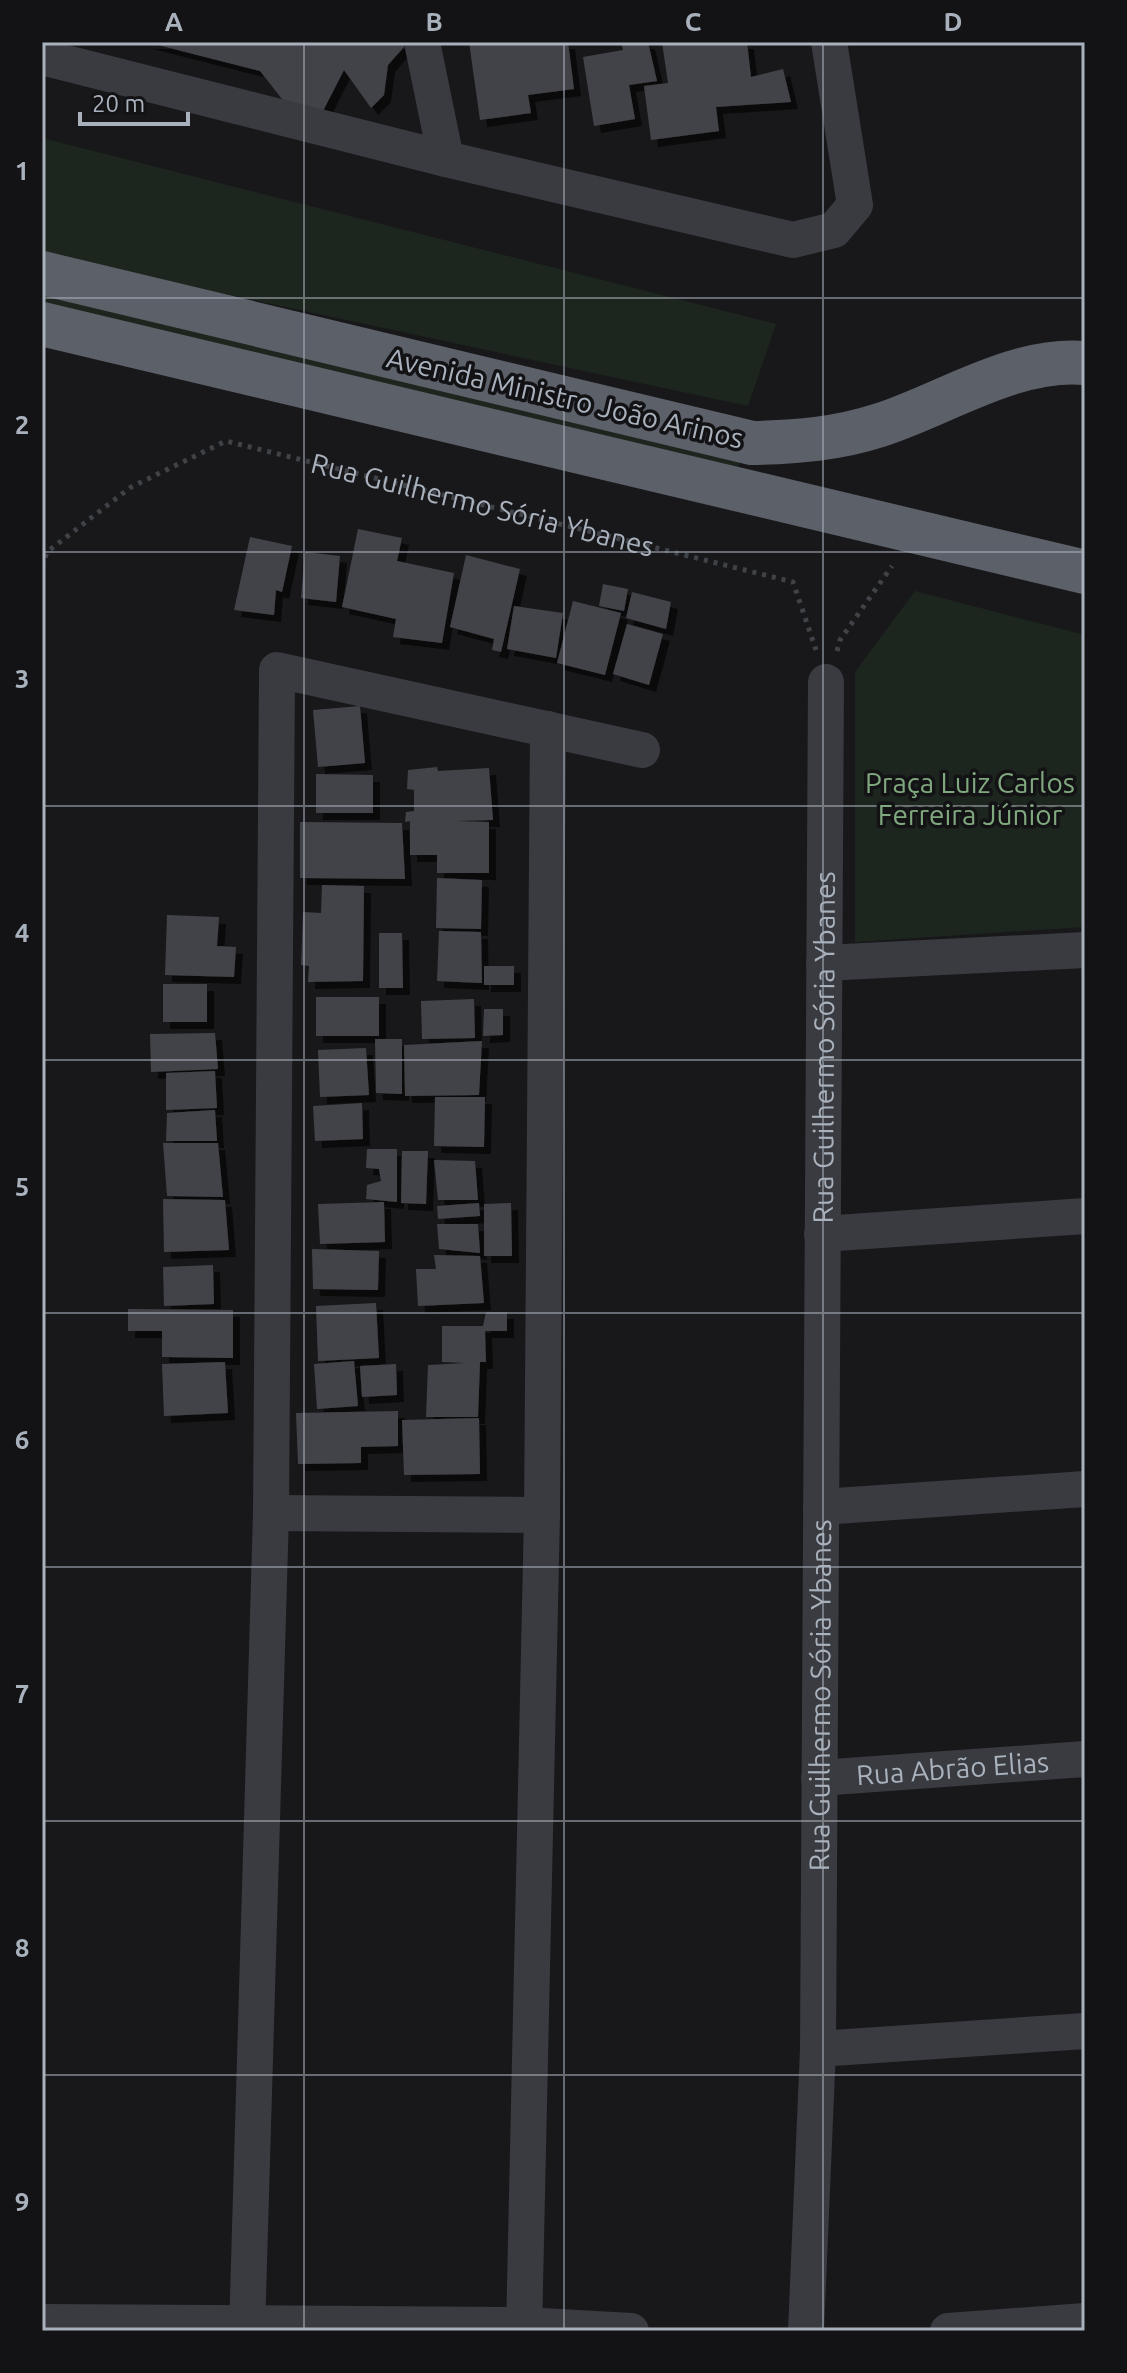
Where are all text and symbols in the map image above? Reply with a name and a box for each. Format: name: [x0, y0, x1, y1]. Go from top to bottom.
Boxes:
text: A: [165, 7, 184, 36]
text: B: [425, 7, 443, 36]
text: C: [685, 7, 702, 36]
text: D: [944, 7, 962, 36]
scale bar: [80, 76, 188, 126]
text: 20 m: [92, 90, 145, 117]
text: 1: [15, 156, 29, 185]
street label: Avenida Ministro João Arinos: [384, 341, 746, 454]
text: 2: [15, 410, 29, 439]
street label: Rua Guilhermo Sória Ybanes: [308, 447, 657, 562]
text: 3: [15, 664, 29, 693]
park label: Praça Luiz Carlos Ferreira Júnior: [865, 767, 1075, 830]
street label: Rua Guilhermo Sória Ybanes: [807, 871, 840, 1223]
text: 4: [15, 918, 29, 947]
text: 5: [15, 1172, 29, 1201]
text: 6: [15, 1425, 29, 1454]
street label: Rua Guilhermo Sória Ybanes: [803, 1519, 836, 1871]
text: 7: [15, 1679, 29, 1708]
street label: Rua Abrão Elias: [855, 1746, 1050, 1790]
text: 8: [15, 1933, 29, 1962]
text: 9: [15, 2187, 29, 2216]

